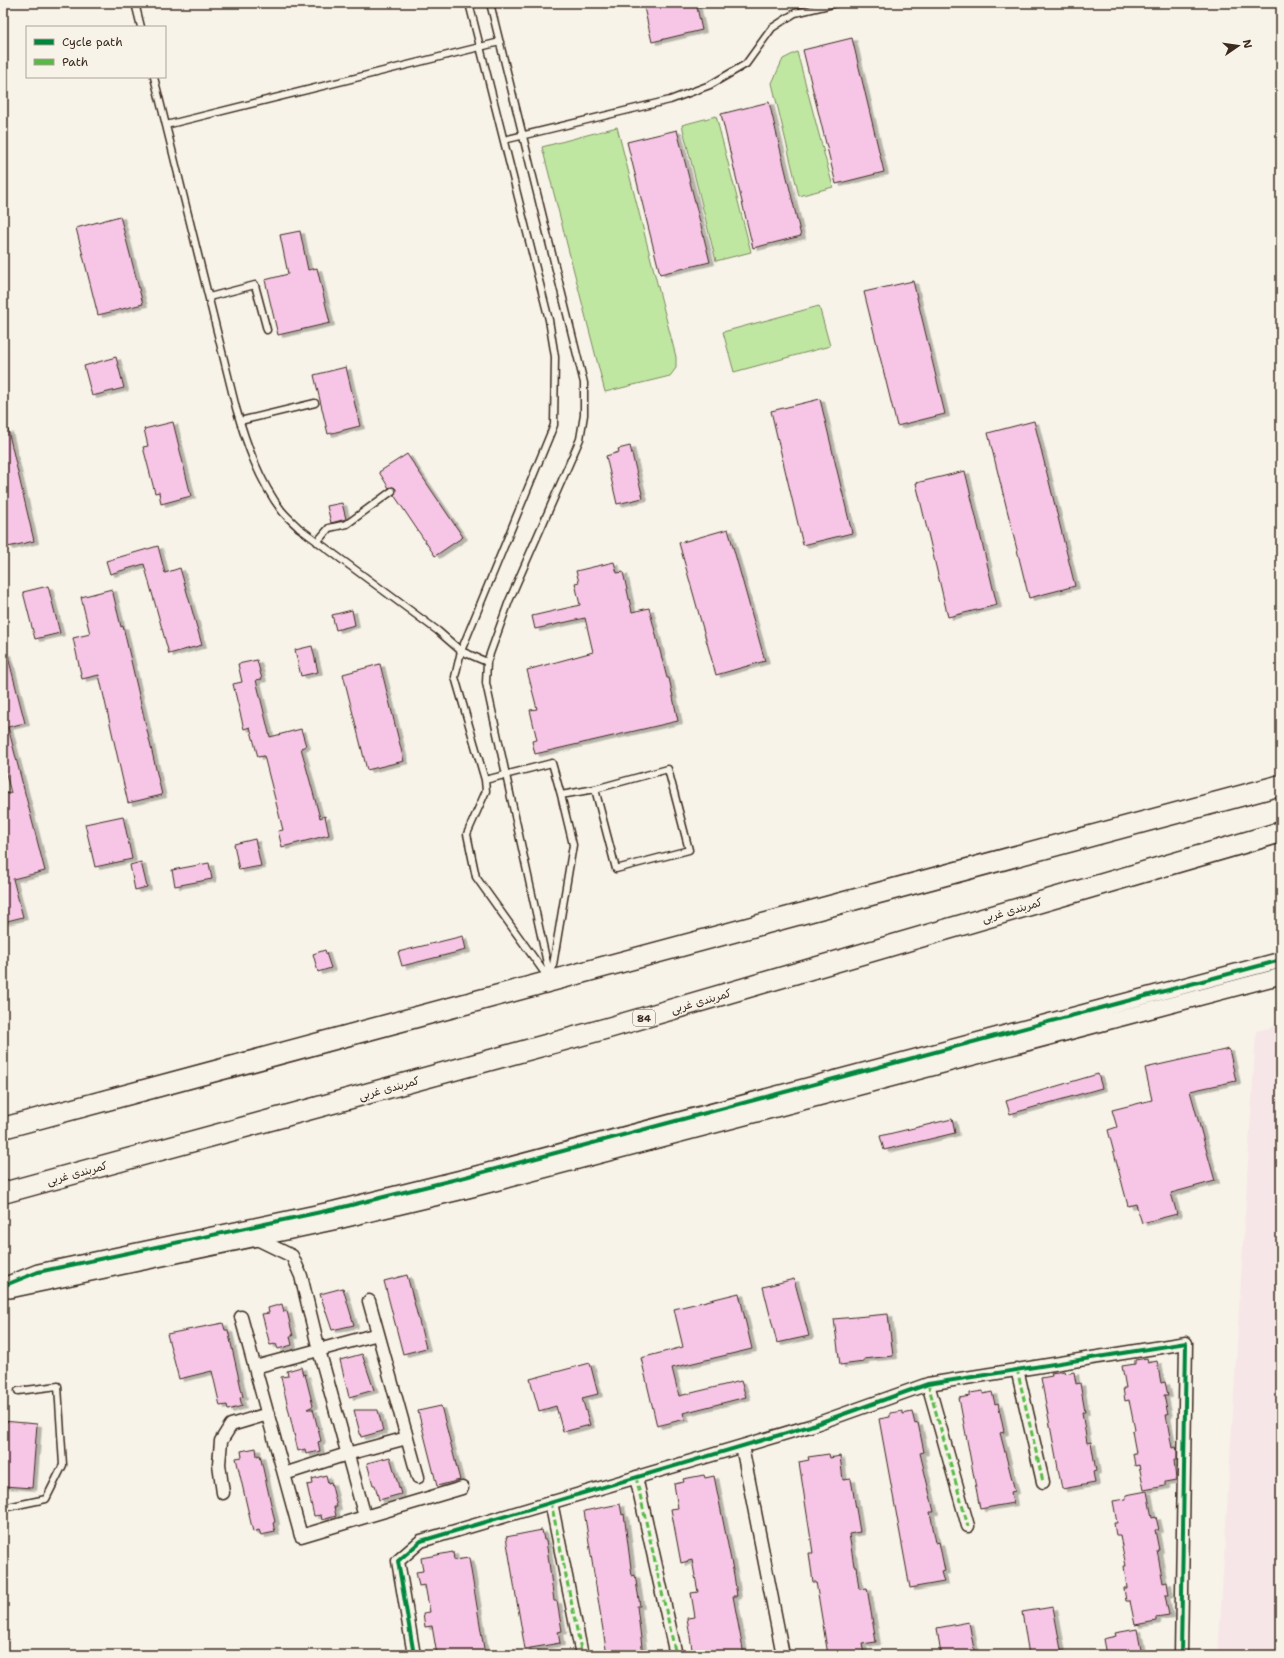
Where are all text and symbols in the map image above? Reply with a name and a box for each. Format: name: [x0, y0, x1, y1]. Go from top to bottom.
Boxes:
legend: [26, 26, 166, 78]
north arrow: [1218, 26, 1258, 66]
text: Cycle path: [62, 34, 123, 50]
text: N: [1239, 38, 1256, 50]
text: Path: [62, 54, 88, 70]
street label: کمربندی غربی: [980, 895, 1044, 926]
street label: کمربندی غربی: [669, 986, 733, 1017]
road number: 84: [633, 1010, 655, 1026]
street label: کمربندی غربی: [357, 1073, 421, 1104]
street label: کمربندی غربی: [45, 1158, 109, 1189]

